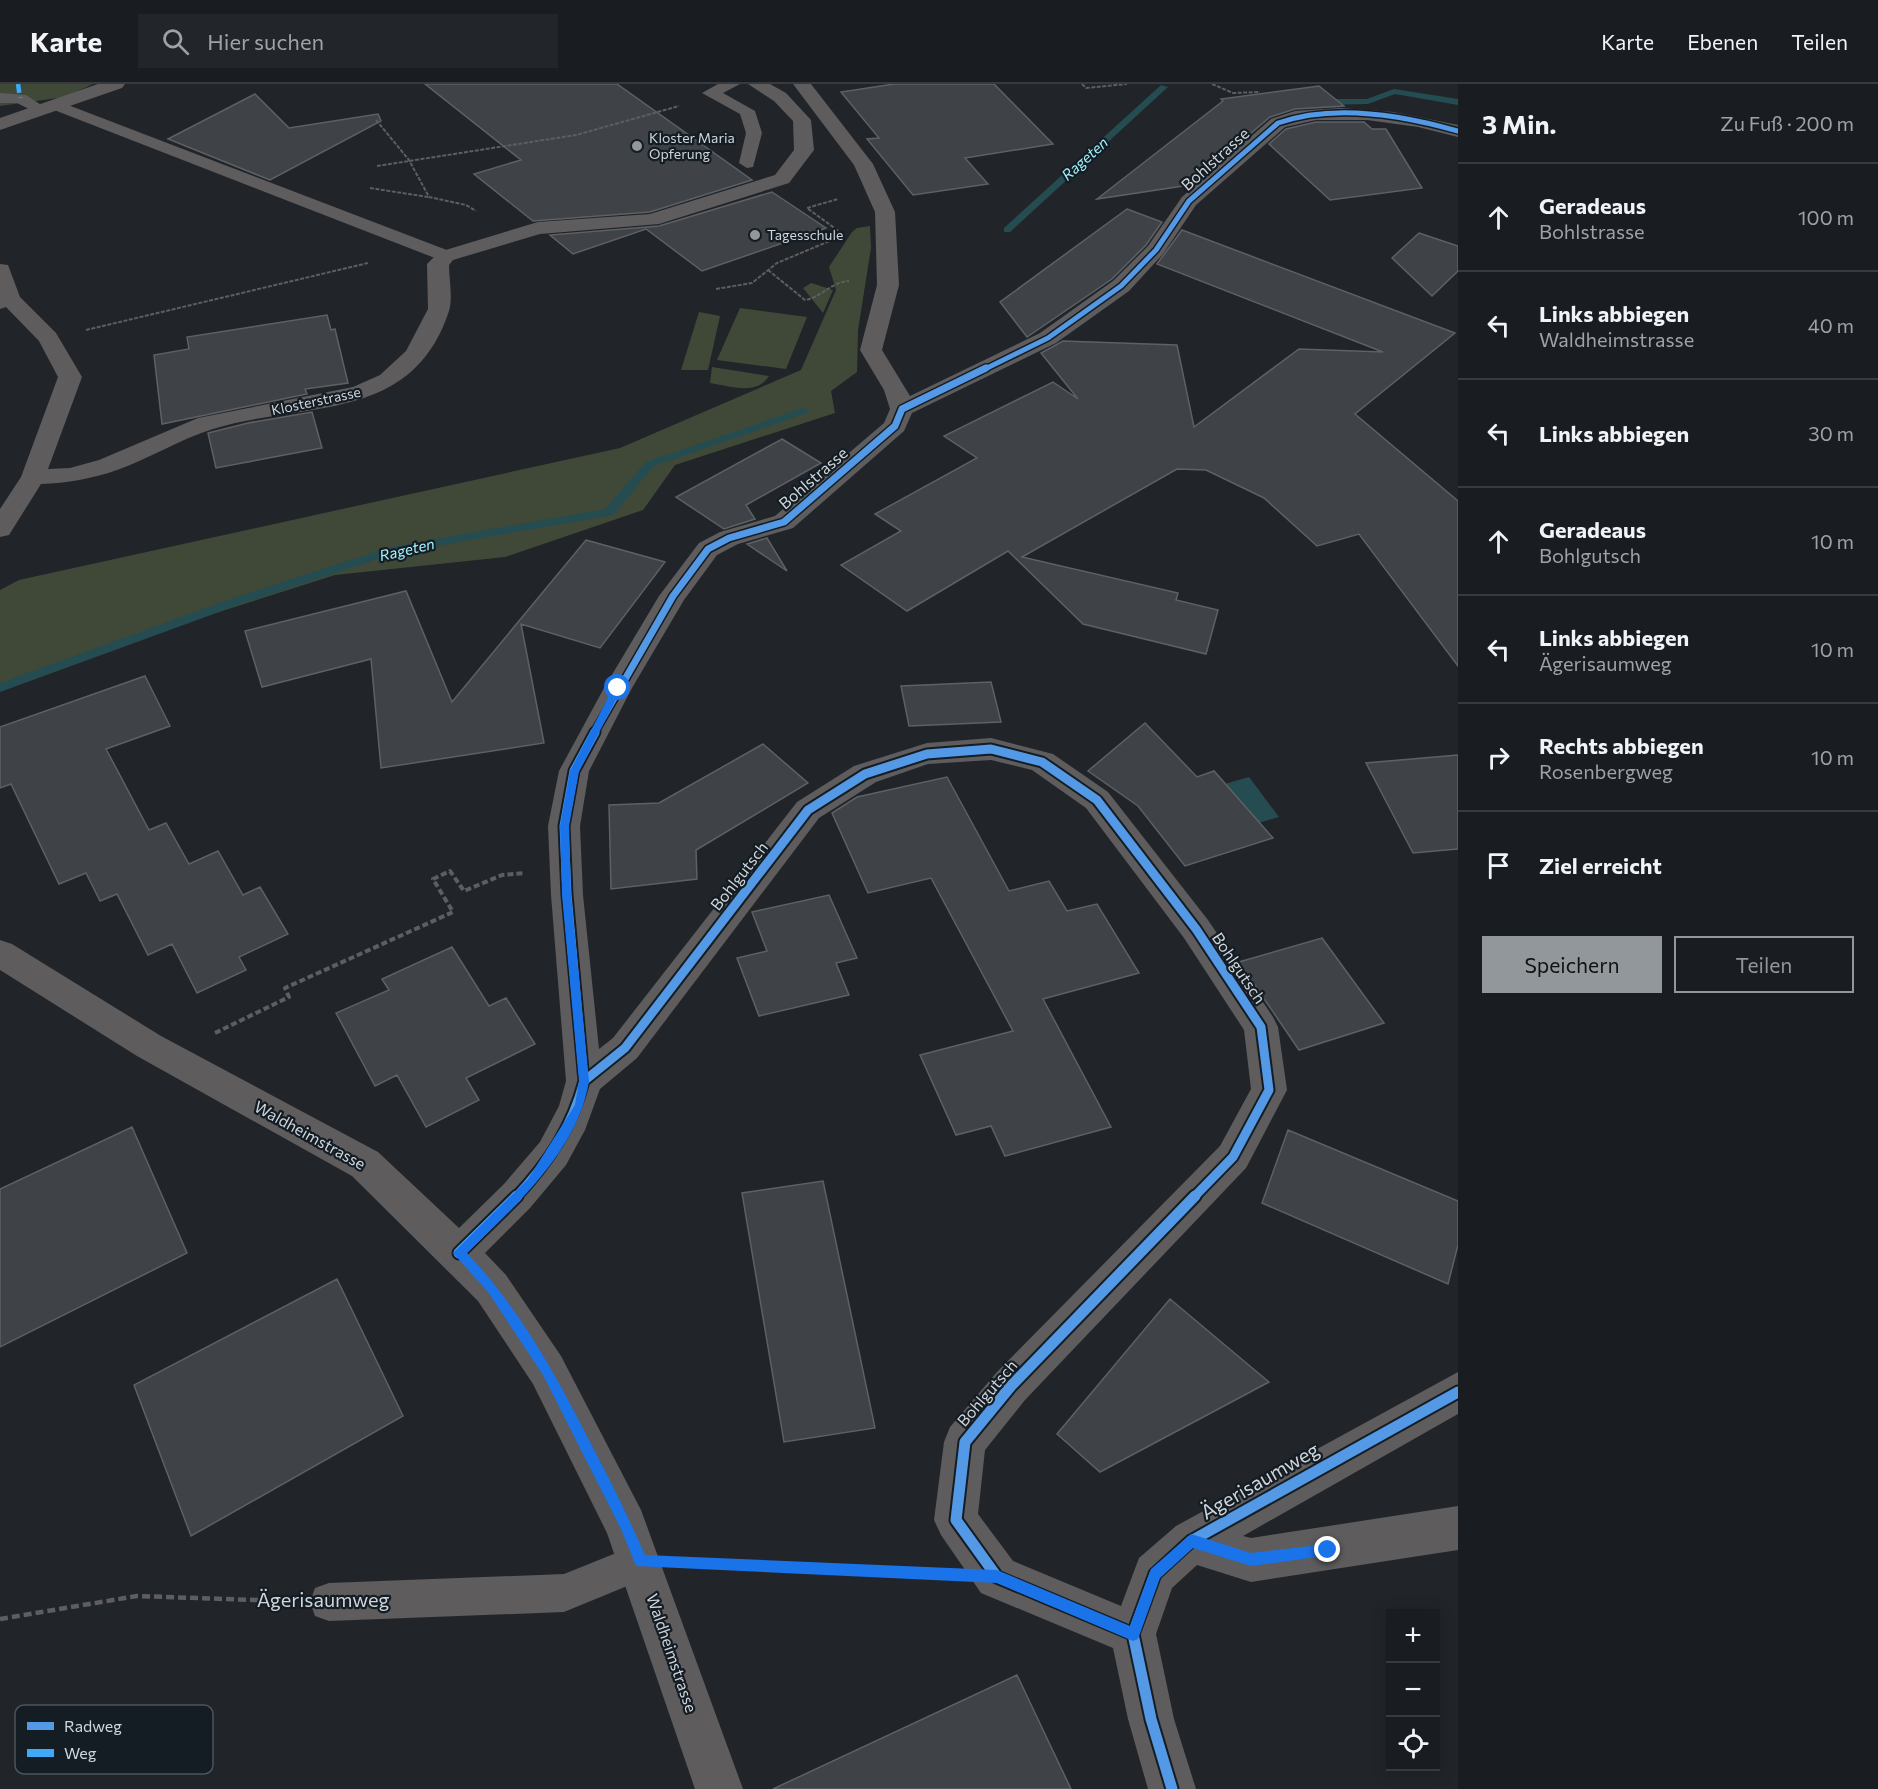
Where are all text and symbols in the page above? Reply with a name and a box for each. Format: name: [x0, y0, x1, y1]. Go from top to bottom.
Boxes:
search box: [138, 14, 558, 68]
text: Karte: [30, 24, 102, 58]
icon: search: [159, 25, 192, 58]
text: Hier suchen: [207, 28, 324, 55]
text: Karte: [1601, 29, 1654, 54]
text: Ebenen: [1687, 29, 1758, 54]
text: Teilen: [1791, 29, 1848, 54]
text: 3 Min.: [1482, 108, 1556, 139]
text: Zu Fuß · 200 m: [1720, 111, 1854, 135]
street label: Bohlstrasse: [1177, 123, 1252, 194]
place label: Kloster Maria Opferung: [649, 129, 735, 162]
water label: Rageten: [1057, 133, 1111, 184]
marker: Kloster Maria Opferung: [630, 139, 644, 153]
text: Geradeaus: [1539, 192, 1646, 219]
icon: ahead: [1482, 201, 1515, 234]
text: 100 m: [1798, 205, 1854, 229]
text: Bohlstrasse: [1539, 219, 1645, 243]
place label: Tagesschule: [767, 226, 843, 243]
marker: Tagesschule: [748, 228, 762, 242]
text: Links abbiegen: [1539, 300, 1689, 327]
icon: left: [1482, 309, 1515, 342]
text: 40 m: [1808, 313, 1854, 337]
text: Waldheimstrasse: [1539, 327, 1694, 351]
street label: Klosterstrasse: [270, 383, 362, 418]
icon: left: [1482, 417, 1515, 450]
text: Links abbiegen: [1539, 420, 1689, 447]
text: 30 m: [1808, 421, 1854, 445]
street label: Bohlstrasse: [775, 443, 851, 513]
text: Geradeaus: [1539, 516, 1646, 543]
icon: ahead: [1482, 525, 1515, 558]
text: 10 m: [1811, 529, 1854, 553]
water label: Rageten: [377, 534, 436, 564]
text: Bohlgutsch: [1539, 543, 1641, 567]
text: Links abbiegen: [1539, 624, 1689, 651]
icon: left: [1482, 633, 1515, 666]
text: 10 m: [1811, 637, 1854, 661]
text: Ägerisaumweg: [1539, 651, 1672, 675]
route start: [604, 674, 630, 700]
text: Rechts abbiegen: [1539, 732, 1704, 759]
icon: right: [1482, 741, 1515, 774]
text: 10 m: [1811, 745, 1854, 769]
text: Rosenbergweg: [1539, 759, 1673, 783]
street label: Bohlgutsch: [706, 838, 771, 914]
icon: arrive: [1482, 849, 1515, 882]
text: Ziel erreicht: [1539, 852, 1662, 879]
street label: Bohlgutsch: [1209, 929, 1270, 1007]
button: Speichern: [1482, 936, 1662, 993]
button: Teilen: [1674, 936, 1854, 993]
street label: Waldheimstrasse: [251, 1096, 369, 1173]
street label: Bohlgutsch: [953, 1356, 1021, 1430]
street label: Ägerisaumweg: [1196, 1436, 1323, 1524]
route end: [1314, 1536, 1340, 1562]
street label: Ägerisaumweg: [257, 1587, 389, 1611]
street label: Waldheimstrasse: [643, 1591, 702, 1715]
map controls: [1386, 1609, 1440, 1771]
button: +: [1386, 1609, 1440, 1663]
button: −: [1386, 1663, 1440, 1717]
legend: [15, 1705, 213, 1774]
text: Radweg: [64, 1716, 122, 1735]
button: locate: [1386, 1717, 1440, 1771]
text: Weg: [64, 1743, 97, 1762]

